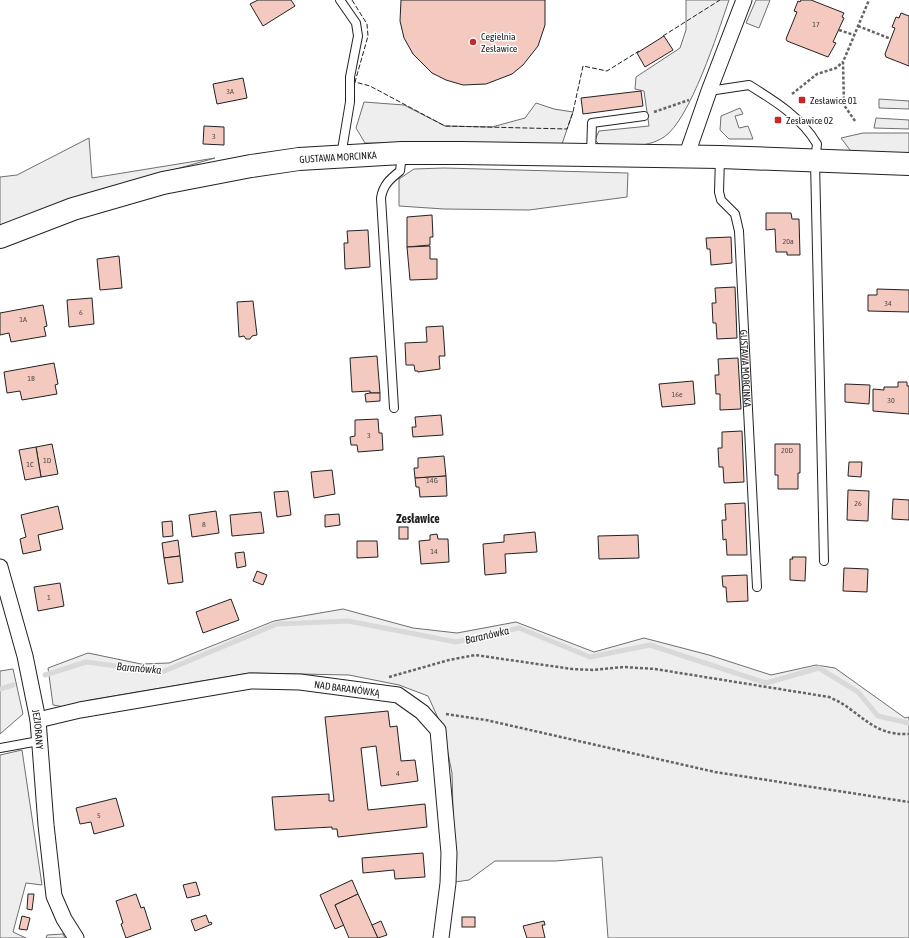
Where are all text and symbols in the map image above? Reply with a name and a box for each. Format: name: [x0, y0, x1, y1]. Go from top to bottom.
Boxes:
house number: 17: [812, 20, 820, 29]
place label: Cegielnia Zesławice: [481, 31, 518, 54]
marker: Cegielnia Zesławice: [468, 37, 478, 47]
house number: 3A: [226, 87, 234, 96]
marker: Zesławice 01: [797, 95, 807, 105]
place label: Zesławice 01: [810, 95, 857, 106]
marker: Zesławice 02: [773, 115, 783, 125]
place label: Zesławice 02: [786, 115, 833, 126]
house number: 3: [212, 132, 216, 141]
street label: GUSTAWA MORCINKA: [299, 149, 377, 165]
house number: 20a: [782, 237, 794, 246]
house number: 34: [884, 299, 892, 308]
house number: 6: [79, 308, 83, 317]
house number: 1A: [19, 315, 27, 324]
street label: GUSTAWA MORCINKA: [738, 329, 753, 407]
house number: 1B: [27, 374, 35, 383]
house number: 16e: [671, 390, 683, 399]
house number: 30: [887, 396, 895, 405]
house number: 3: [367, 431, 371, 440]
house number: 20D: [781, 446, 794, 455]
house number: 1D: [43, 456, 52, 465]
house number: 1C: [26, 460, 34, 469]
house number: 14G: [426, 476, 438, 485]
house number: 26: [854, 499, 862, 508]
district label: Zesławice: [396, 512, 440, 526]
house number: 8: [202, 520, 206, 529]
house number: 14: [430, 547, 438, 556]
house number: 1: [47, 593, 51, 602]
water label: Baranówka: [464, 624, 510, 646]
water label: Baranówka: [116, 660, 162, 676]
street label: NAD BARANÓWKĄ: [313, 679, 381, 699]
street label: JEZIORANY: [30, 708, 45, 750]
house number: 4: [396, 769, 400, 778]
house number: 5: [97, 811, 101, 820]

